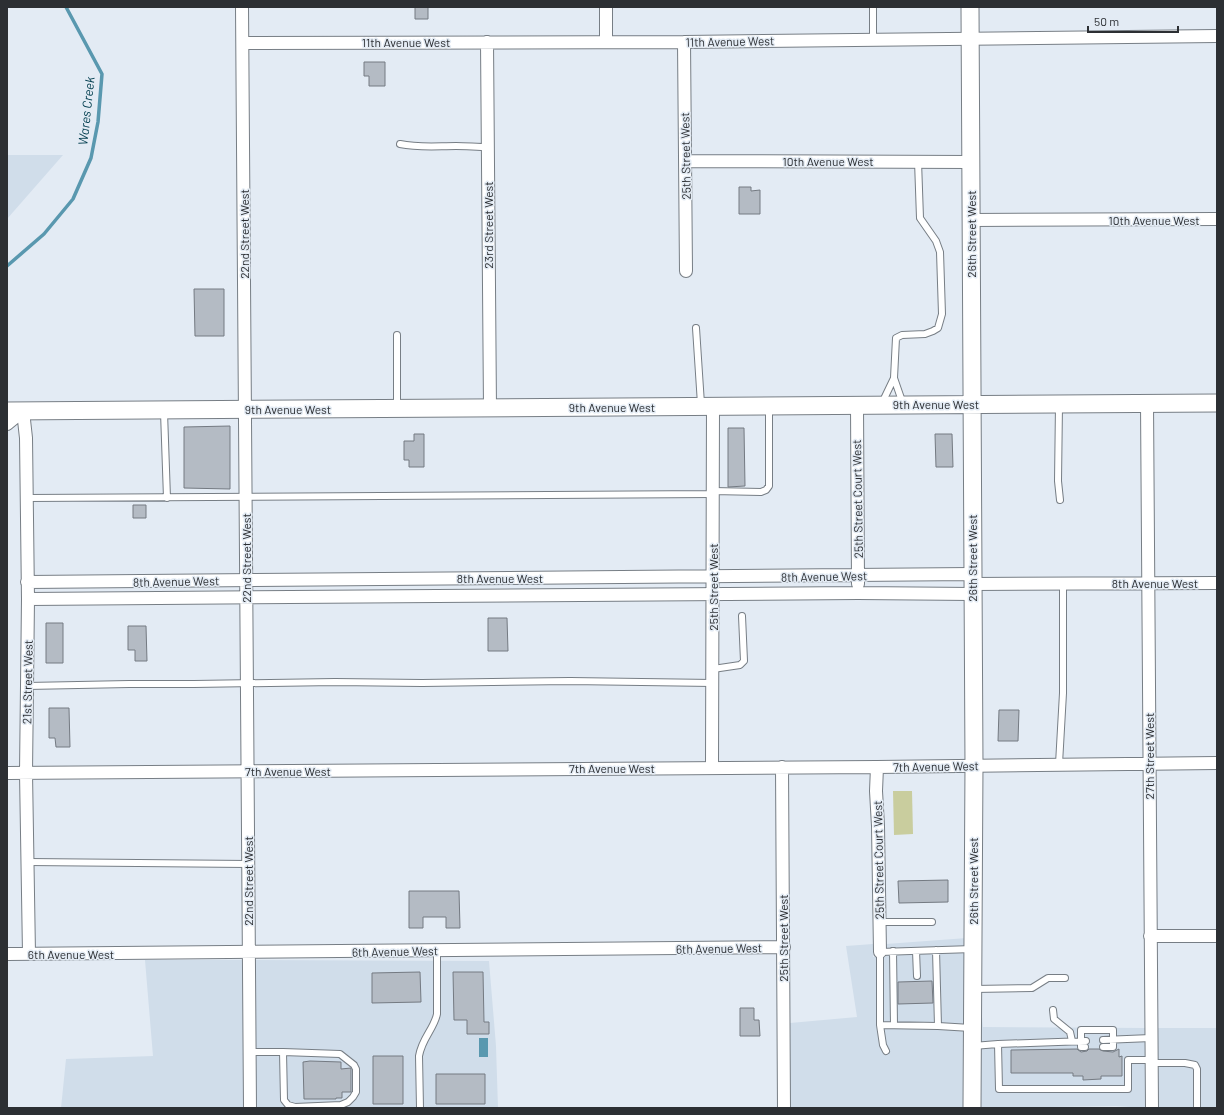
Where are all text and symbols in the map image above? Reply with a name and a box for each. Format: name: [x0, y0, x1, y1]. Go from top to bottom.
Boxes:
scale bar: [1088, 8, 1178, 34]
text: 50 m: [1094, 14, 1119, 28]
street label: 11th Avenue West: [686, 33, 774, 49]
street label: 11th Avenue West: [362, 35, 450, 49]
water label: Wares Creek: [74, 75, 98, 146]
street label: 25th Street West: [677, 112, 693, 200]
street label: 10th Avenue West: [782, 154, 874, 168]
street label: 23rd Street West: [481, 181, 495, 269]
street label: 22nd Street West: [237, 189, 251, 279]
street label: 26th Street West: [964, 190, 978, 278]
street label: 10th Avenue West: [1108, 213, 1200, 227]
street label: 9th Avenue West: [893, 397, 979, 411]
street label: 9th Avenue West: [569, 400, 655, 414]
street label: 9th Avenue West: [245, 402, 331, 416]
street label: 25th Street Court West: [849, 439, 865, 559]
street label: 22nd Street West: [239, 513, 253, 603]
street label: 26th Street West: [965, 514, 979, 602]
street label: 25th Street West: [706, 543, 720, 631]
street label: 8th Avenue West: [781, 568, 867, 584]
street label: 8th Avenue West: [457, 571, 543, 585]
street label: 8th Avenue West: [133, 573, 219, 589]
street label: 8th Avenue West: [1112, 576, 1198, 590]
street label: 21st Street West: [19, 640, 35, 724]
street label: 27th Street West: [1142, 713, 1156, 799]
street label: 7th Avenue West: [893, 758, 979, 774]
street label: 7th Avenue West: [569, 761, 655, 775]
street label: 7th Avenue West: [245, 764, 331, 778]
street label: 25th Street Court West: [870, 800, 886, 920]
street label: 22nd Street West: [241, 836, 255, 926]
street label: 26th Street West: [966, 837, 980, 925]
street label: 25th Street West: [776, 894, 790, 982]
street label: 6th Avenue West: [676, 940, 762, 956]
street label: 6th Avenue West: [352, 943, 438, 959]
street label: 6th Avenue West: [28, 947, 114, 961]

